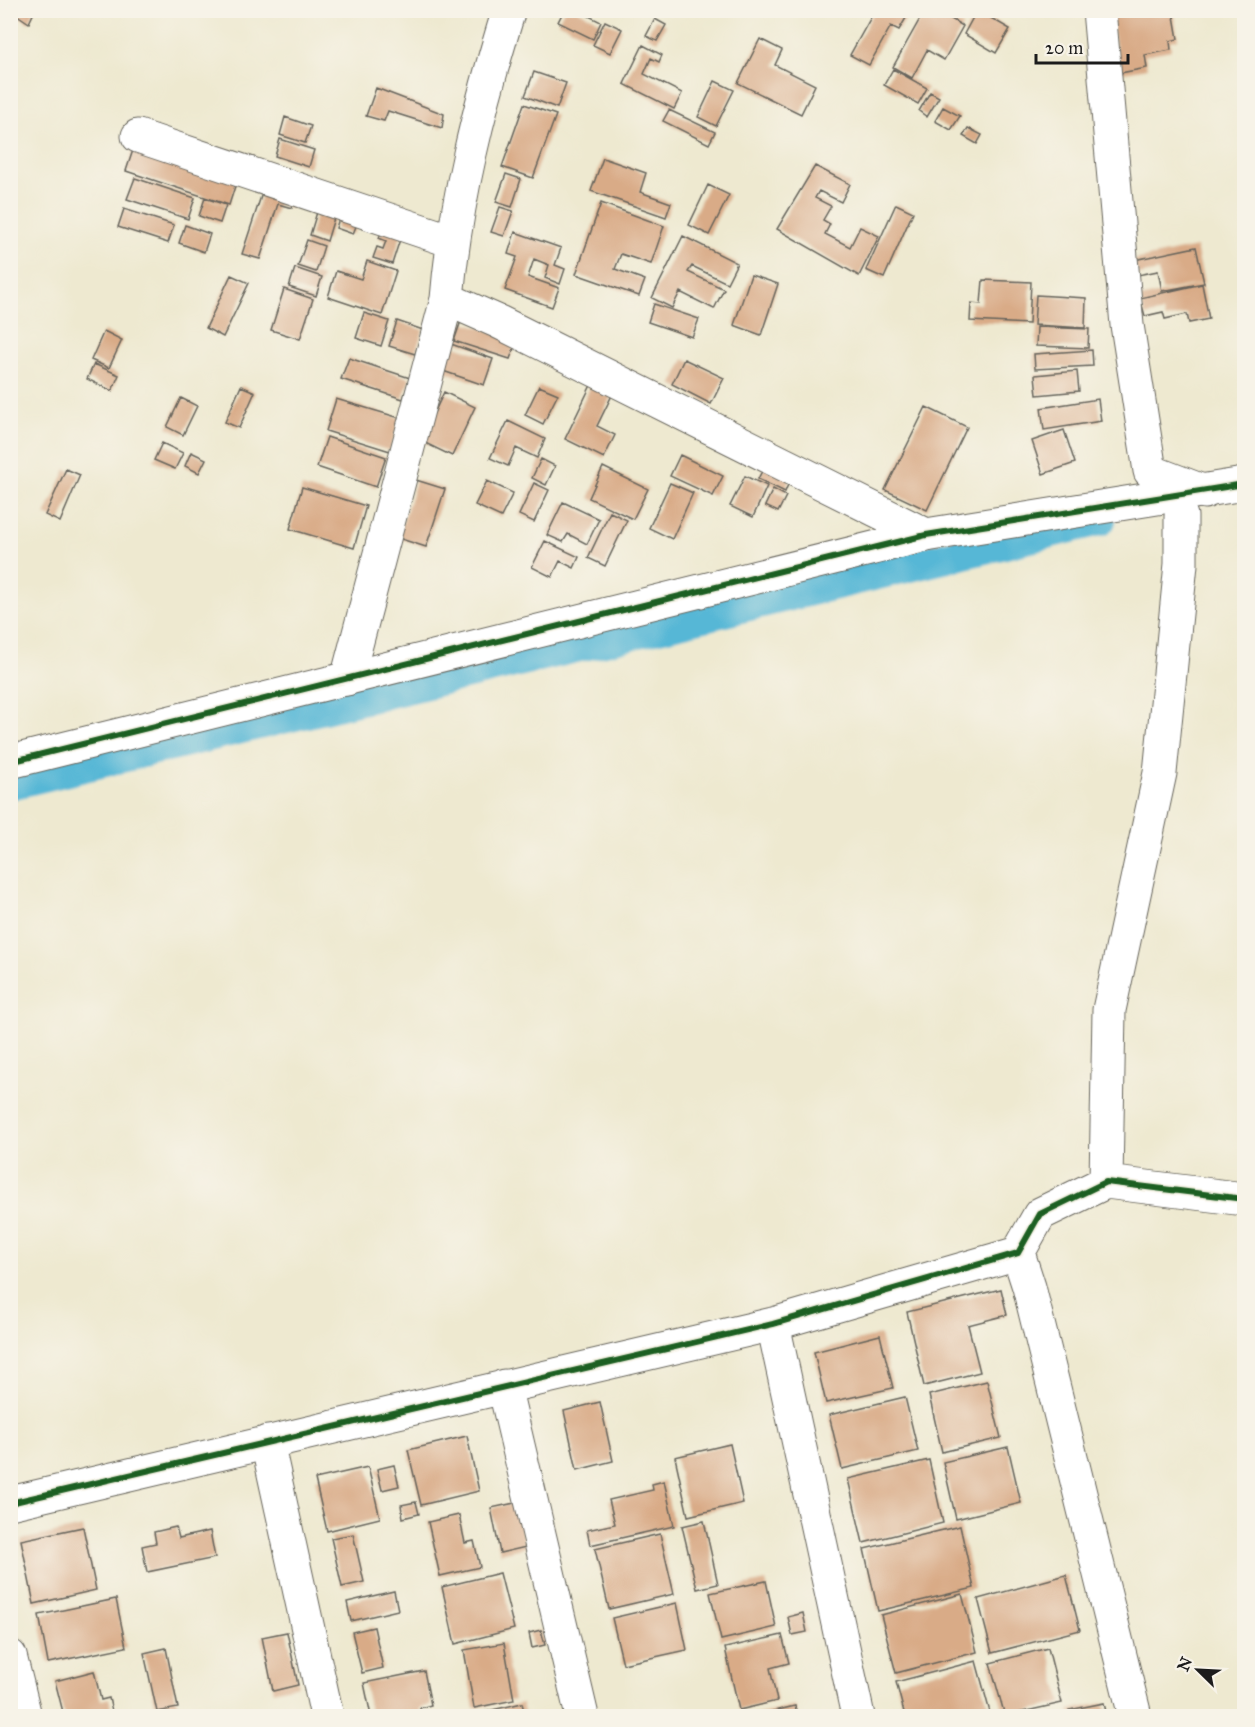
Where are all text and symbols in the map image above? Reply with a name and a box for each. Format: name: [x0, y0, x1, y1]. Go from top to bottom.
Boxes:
scale bar: [1036, 27, 1128, 65]
text: 20 m: [1045, 37, 1083, 59]
north arrow: [1168, 1640, 1228, 1700]
text: N: [1173, 1654, 1196, 1674]

